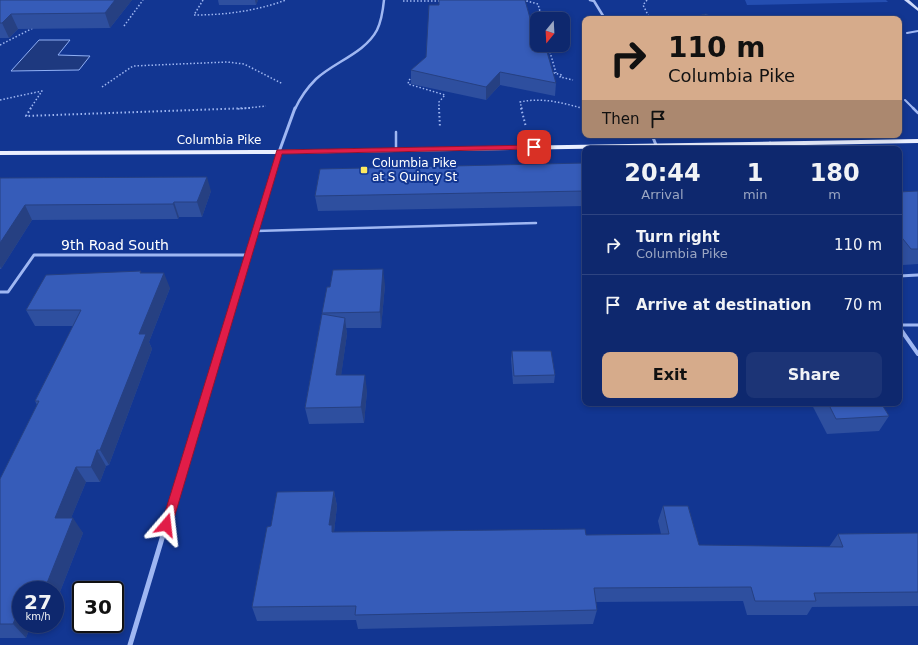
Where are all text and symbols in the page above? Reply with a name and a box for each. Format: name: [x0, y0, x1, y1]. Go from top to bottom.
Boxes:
north arrow: [530, 12, 570, 52]
map controls: [530, 12, 570, 52]
text: 110 m: [668, 31, 765, 64]
icon: right: [602, 32, 654, 84]
text: Columbia Pike: [668, 65, 795, 86]
icon: arrive: [647, 108, 669, 130]
text: Then: [602, 110, 639, 128]
pin: [517, 130, 551, 164]
street label: Columbia Pike: [177, 133, 261, 147]
icon: arrive: [523, 136, 545, 158]
place label: Columbia Pike at S Quincy St: [372, 156, 457, 184]
text: 20:44: [624, 159, 701, 187]
text: 1: [747, 159, 763, 187]
text: 180: [810, 159, 860, 187]
marker: Columbia Pike at S Quincy St: [359, 165, 369, 175]
text: Arrival: [641, 187, 684, 202]
text: min: [743, 187, 767, 202]
text: m: [828, 187, 841, 202]
text: Turn right: [636, 228, 720, 246]
icon: right: [602, 234, 624, 256]
text: 110 m: [834, 236, 882, 254]
street label: 9th Road South: [61, 237, 169, 253]
text: Columbia Pike: [636, 246, 728, 261]
icon: arrive: [602, 294, 624, 316]
text: Arrive at destination: [636, 296, 811, 314]
text: 70 m: [844, 296, 882, 314]
button: Exit: [602, 352, 738, 398]
button: Share: [746, 352, 882, 398]
position arrow: [145, 504, 187, 546]
speed limit sign: 30: [72, 581, 124, 633]
text: 27: [24, 590, 52, 614]
text: km/h: [25, 611, 51, 622]

